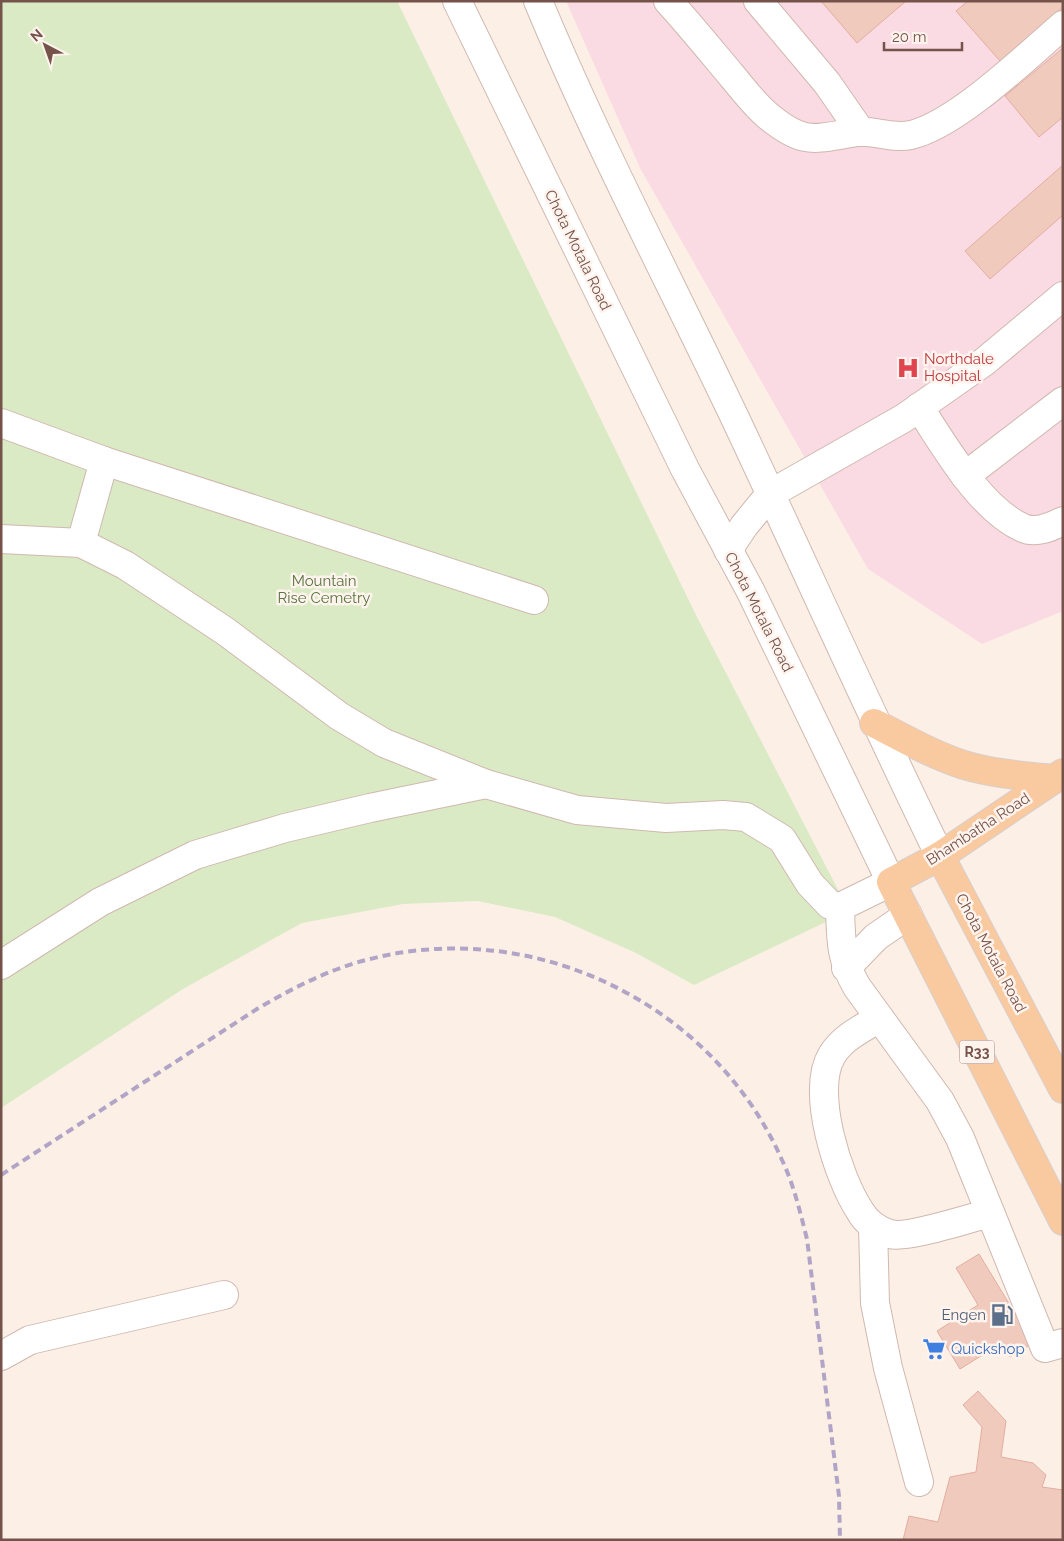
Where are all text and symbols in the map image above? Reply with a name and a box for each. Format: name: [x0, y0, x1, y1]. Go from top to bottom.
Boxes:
north arrow: [20, 20, 70, 70]
scale bar: [884, 20, 962, 52]
text: N: [27, 26, 46, 45]
text: 20 m: [892, 28, 927, 46]
street label: Chota Motala Road: [541, 187, 615, 313]
place label: Northdale Hospital: [924, 350, 994, 385]
hospital icon: Northdale Hospital: [895, 355, 921, 381]
street label: Chota Motala Road: [721, 549, 797, 675]
park label: Mountain Rise Cemetry: [278, 572, 370, 607]
street label: Bhambatha Road: [923, 789, 1033, 869]
street label: Chota Motala Road: [952, 891, 1030, 1015]
road number: R33: [960, 1040, 994, 1064]
fuel station icon: Engen: [989, 1302, 1015, 1328]
place label: Engen: [941, 1306, 986, 1324]
supermarket icon: Quickshop: [921, 1336, 947, 1362]
place label: Quickshop: [951, 1340, 1025, 1358]

